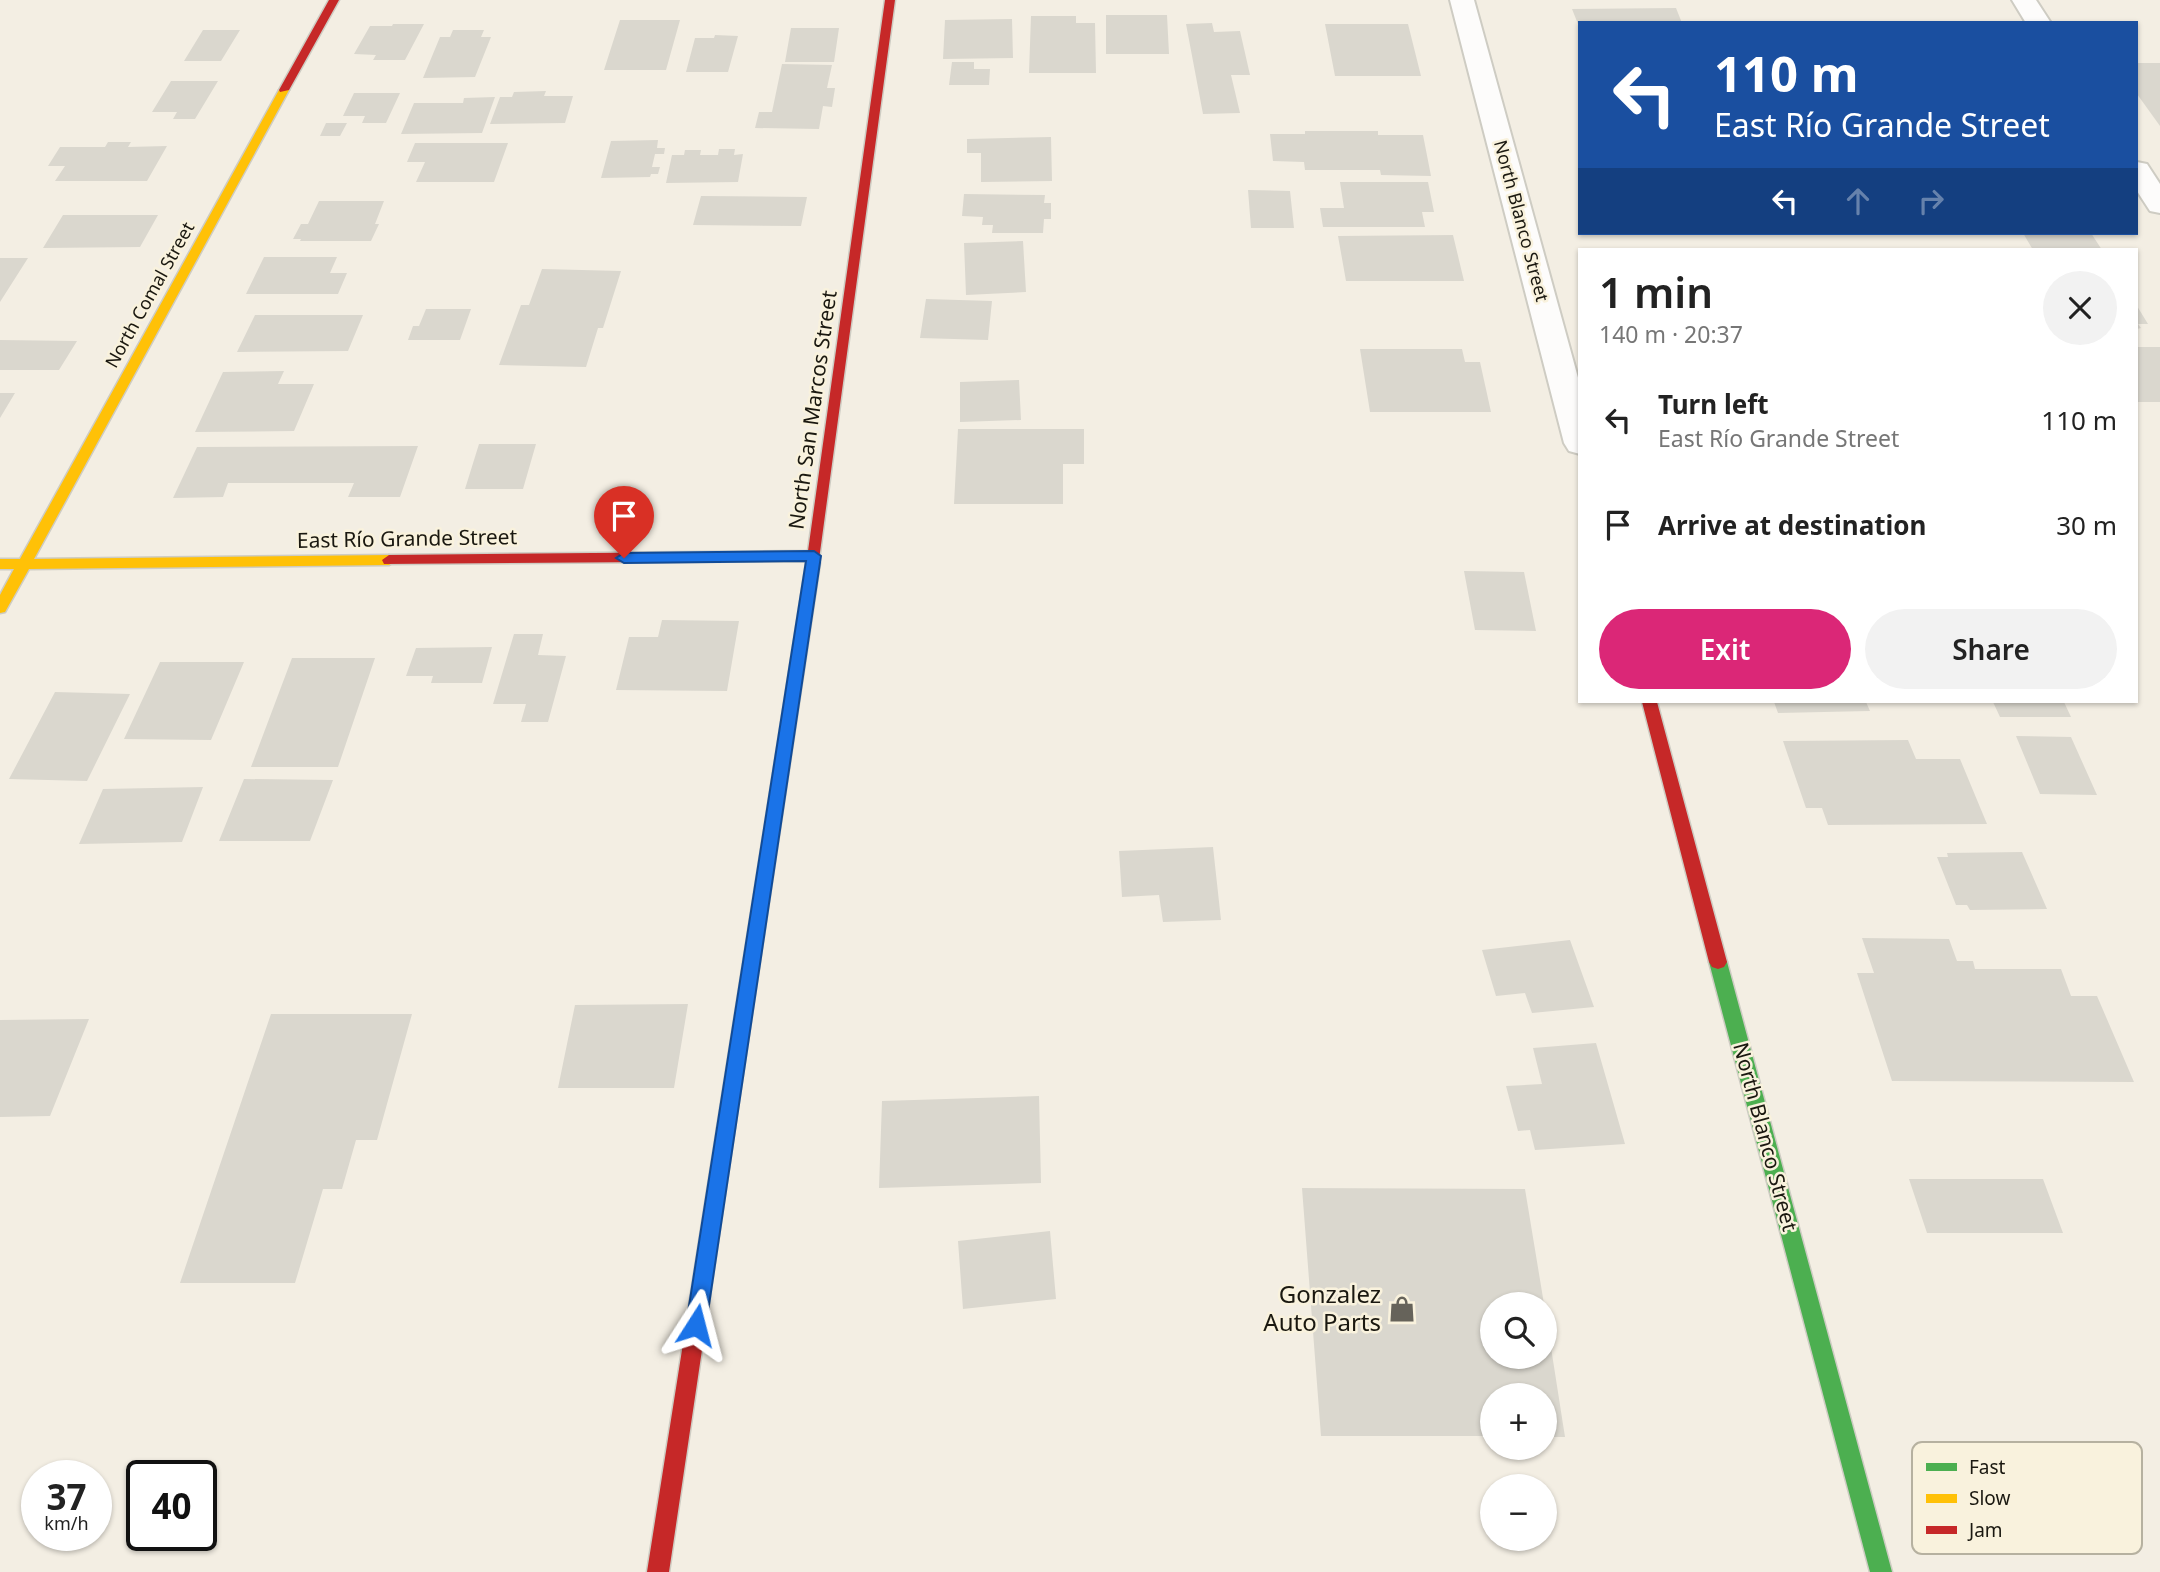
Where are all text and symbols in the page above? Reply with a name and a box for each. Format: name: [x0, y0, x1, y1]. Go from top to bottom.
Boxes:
text: 110 m: [1714, 40, 1859, 106]
icon: left: [1599, 49, 1690, 140]
text: East Río Grande Street: [1714, 103, 2050, 146]
street label: North Blanco Street: [1489, 137, 1555, 305]
icon: left: [1766, 182, 1804, 220]
icon: ahead: [1839, 182, 1877, 220]
icon: right: [1912, 182, 1950, 220]
street label: North Comal Street: [99, 217, 199, 372]
text: 1 min: [1599, 263, 1713, 320]
button: close: [2043, 271, 2117, 345]
street label: North San Marcos Street: [781, 288, 843, 531]
text: 140 m · 20:37: [1599, 318, 1743, 350]
text: Turn left: [1658, 386, 1769, 422]
icon: left: [1599, 401, 1637, 439]
text: 110 m: [2041, 402, 2117, 438]
text: East Río Grande Street: [1658, 422, 1899, 454]
pin: [594, 486, 654, 558]
icon: arrive: [605, 497, 643, 535]
icon: arrive: [1599, 506, 1637, 544]
text: Arrive at destination: [1658, 507, 1927, 543]
text: 30 m: [2056, 507, 2117, 543]
street label: East Río Grande Street: [297, 522, 518, 554]
button: Exit: [1599, 609, 1851, 689]
button: Share: [1865, 609, 2117, 689]
street label: North Blanco Street: [1727, 1039, 1805, 1234]
place label: Gonzalez Auto Parts: [1263, 1277, 1381, 1338]
position arrow: [659, 1288, 733, 1362]
map controls: [1480, 1292, 1557, 1551]
button: search: [1480, 1292, 1557, 1369]
shop icon: Gonzalez Auto Parts: [1387, 1294, 1417, 1324]
button: +: [1480, 1383, 1557, 1460]
legend: [1912, 1442, 2142, 1554]
text: Fast: [1969, 1454, 2006, 1480]
speed limit sign: 40: [126, 1460, 217, 1551]
text: 37: [46, 1473, 87, 1520]
button: −: [1480, 1474, 1557, 1551]
text: Slow: [1969, 1485, 2010, 1511]
text: km/h: [44, 1511, 89, 1535]
text: Jam: [1967, 1517, 2003, 1543]

